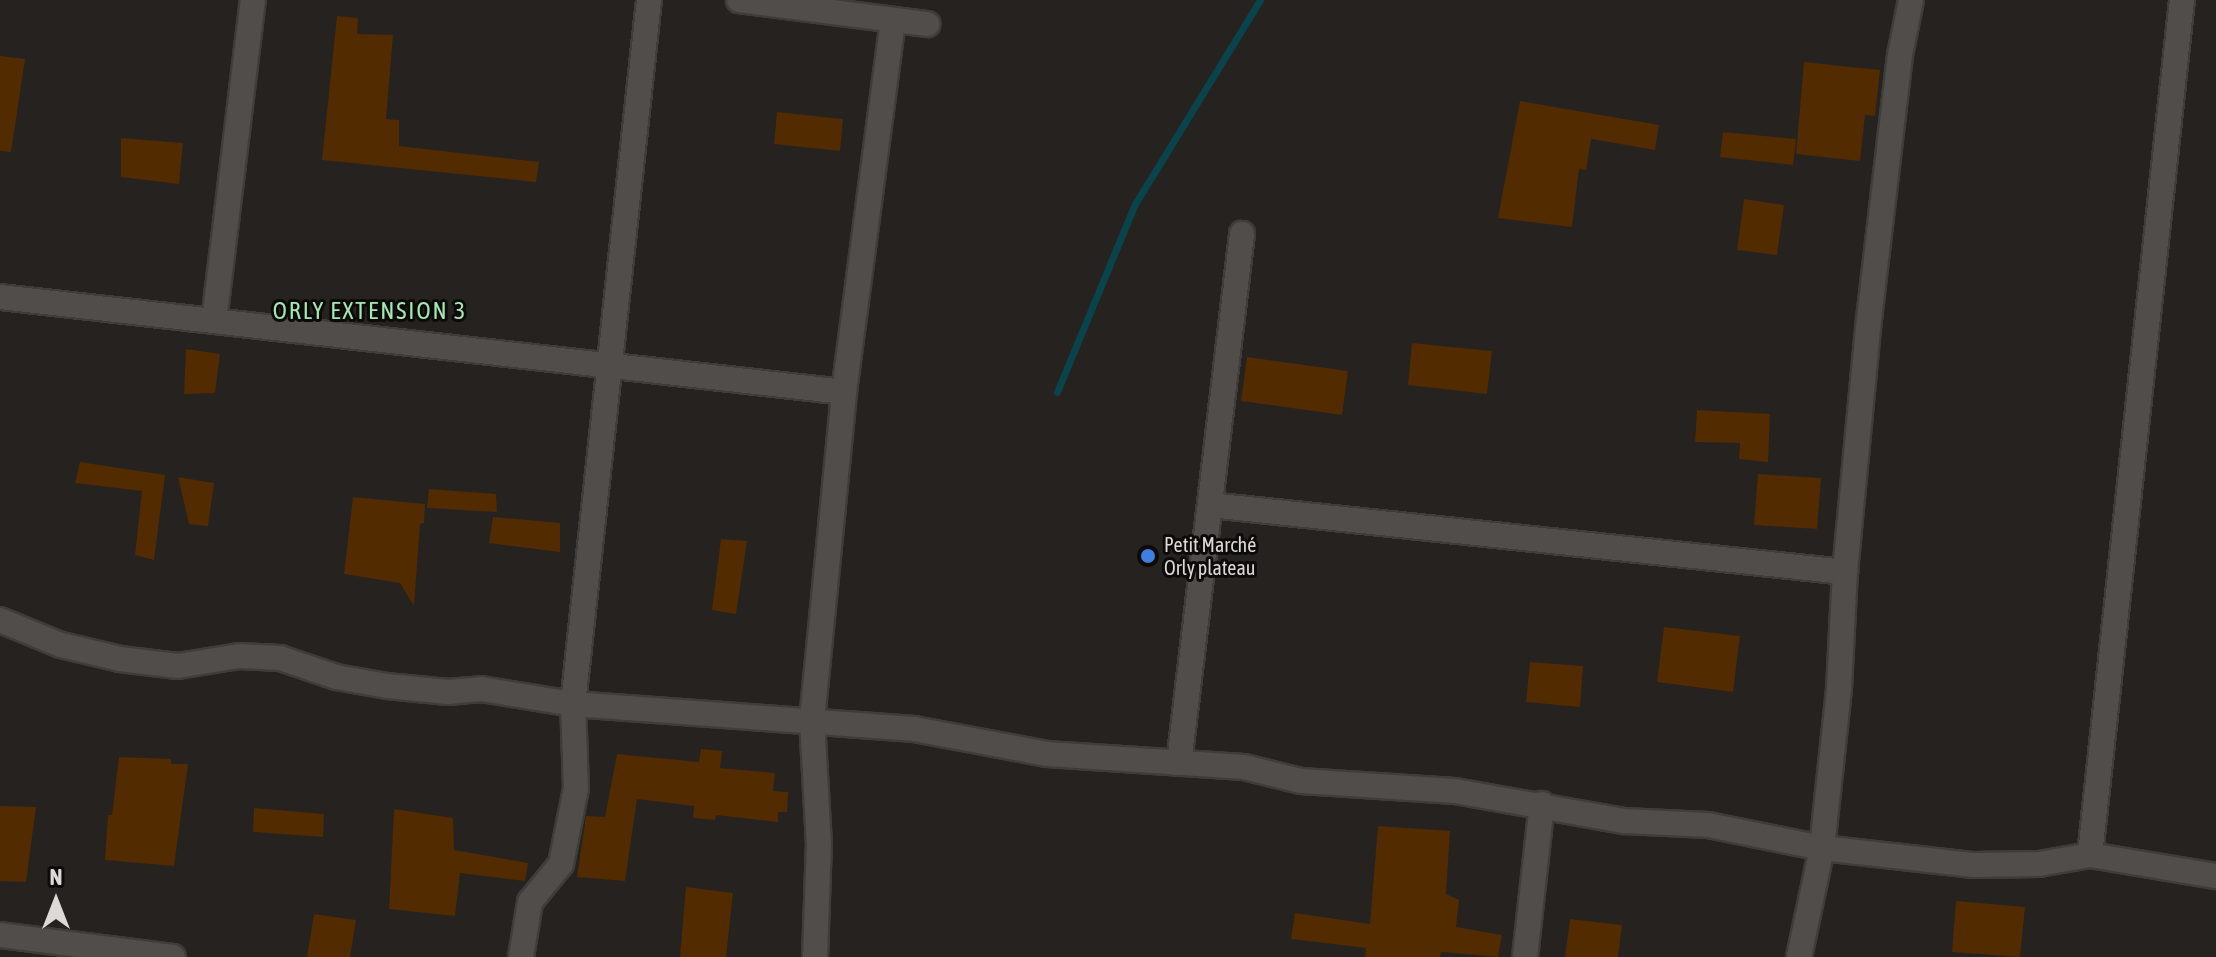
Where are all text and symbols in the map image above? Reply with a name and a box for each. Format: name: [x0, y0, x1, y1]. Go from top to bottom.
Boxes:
district label: ORLY EXTENSION 3: [273, 297, 467, 325]
place label: Petit Marché Orly plateau: [1164, 532, 1256, 579]
marker: Petit Marché Orly plateau: [1139, 547, 1157, 565]
north arrow: [16, 861, 96, 941]
text: N: [50, 864, 62, 890]

